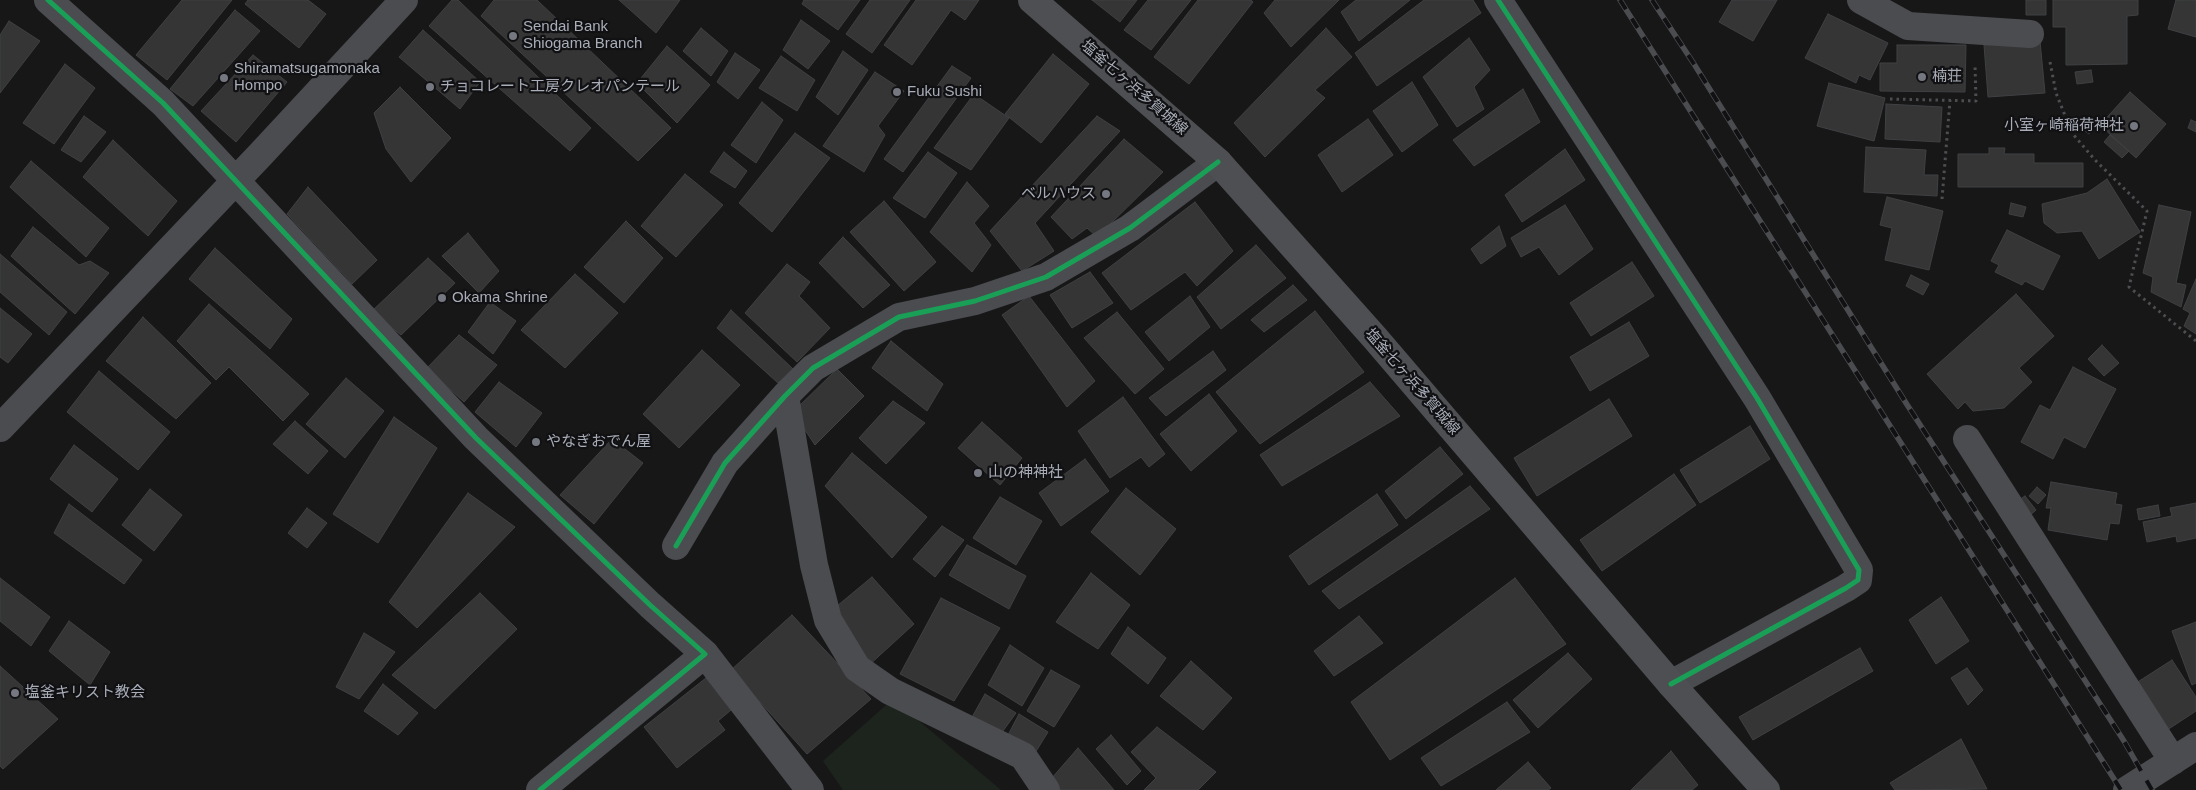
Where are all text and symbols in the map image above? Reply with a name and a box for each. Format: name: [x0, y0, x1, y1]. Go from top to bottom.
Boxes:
place label: Sendai Bank Shiogama Branch: [523, 18, 642, 53]
marker: Sendai Bank Shiogama Branch: [507, 30, 519, 42]
street label: 塩釜七ヶ浜多賀城線: [1077, 37, 1191, 139]
place label: Shiramatsugamonaka Hompo: [234, 60, 380, 95]
place label: 楠荘: [1932, 68, 1962, 86]
marker: 楠荘: [1916, 71, 1928, 83]
marker: Shiramatsugamonaka Hompo: [218, 72, 230, 84]
place label: チョコレート工房クレオパンテール: [440, 78, 680, 96]
marker: チョコレート工房クレオパンテール: [424, 81, 436, 93]
place label: Fuku Sushi: [907, 83, 982, 101]
marker: Fuku Sushi: [891, 86, 903, 98]
place label: 小室ヶ崎稲荷神社: [2004, 117, 2124, 135]
marker: 小室ヶ崎稲荷神社: [2128, 120, 2140, 132]
place label: ベルハウス: [1021, 185, 1096, 203]
marker: ベルハウス: [1100, 188, 1112, 200]
place label: Okama Shrine: [452, 289, 548, 307]
marker: Okama Shrine: [436, 292, 448, 304]
street label: 塩釜七ヶ浜多賀城線: [1361, 325, 1463, 439]
place label: やなぎおでん屋: [546, 433, 651, 451]
marker: やなぎおでん屋: [530, 436, 542, 448]
place label: 山の神神社: [988, 464, 1063, 482]
marker: 山の神神社: [972, 467, 984, 479]
place label: 塩釜キリスト教会: [25, 684, 145, 702]
marker: 塩釜キリスト教会: [9, 687, 21, 699]

